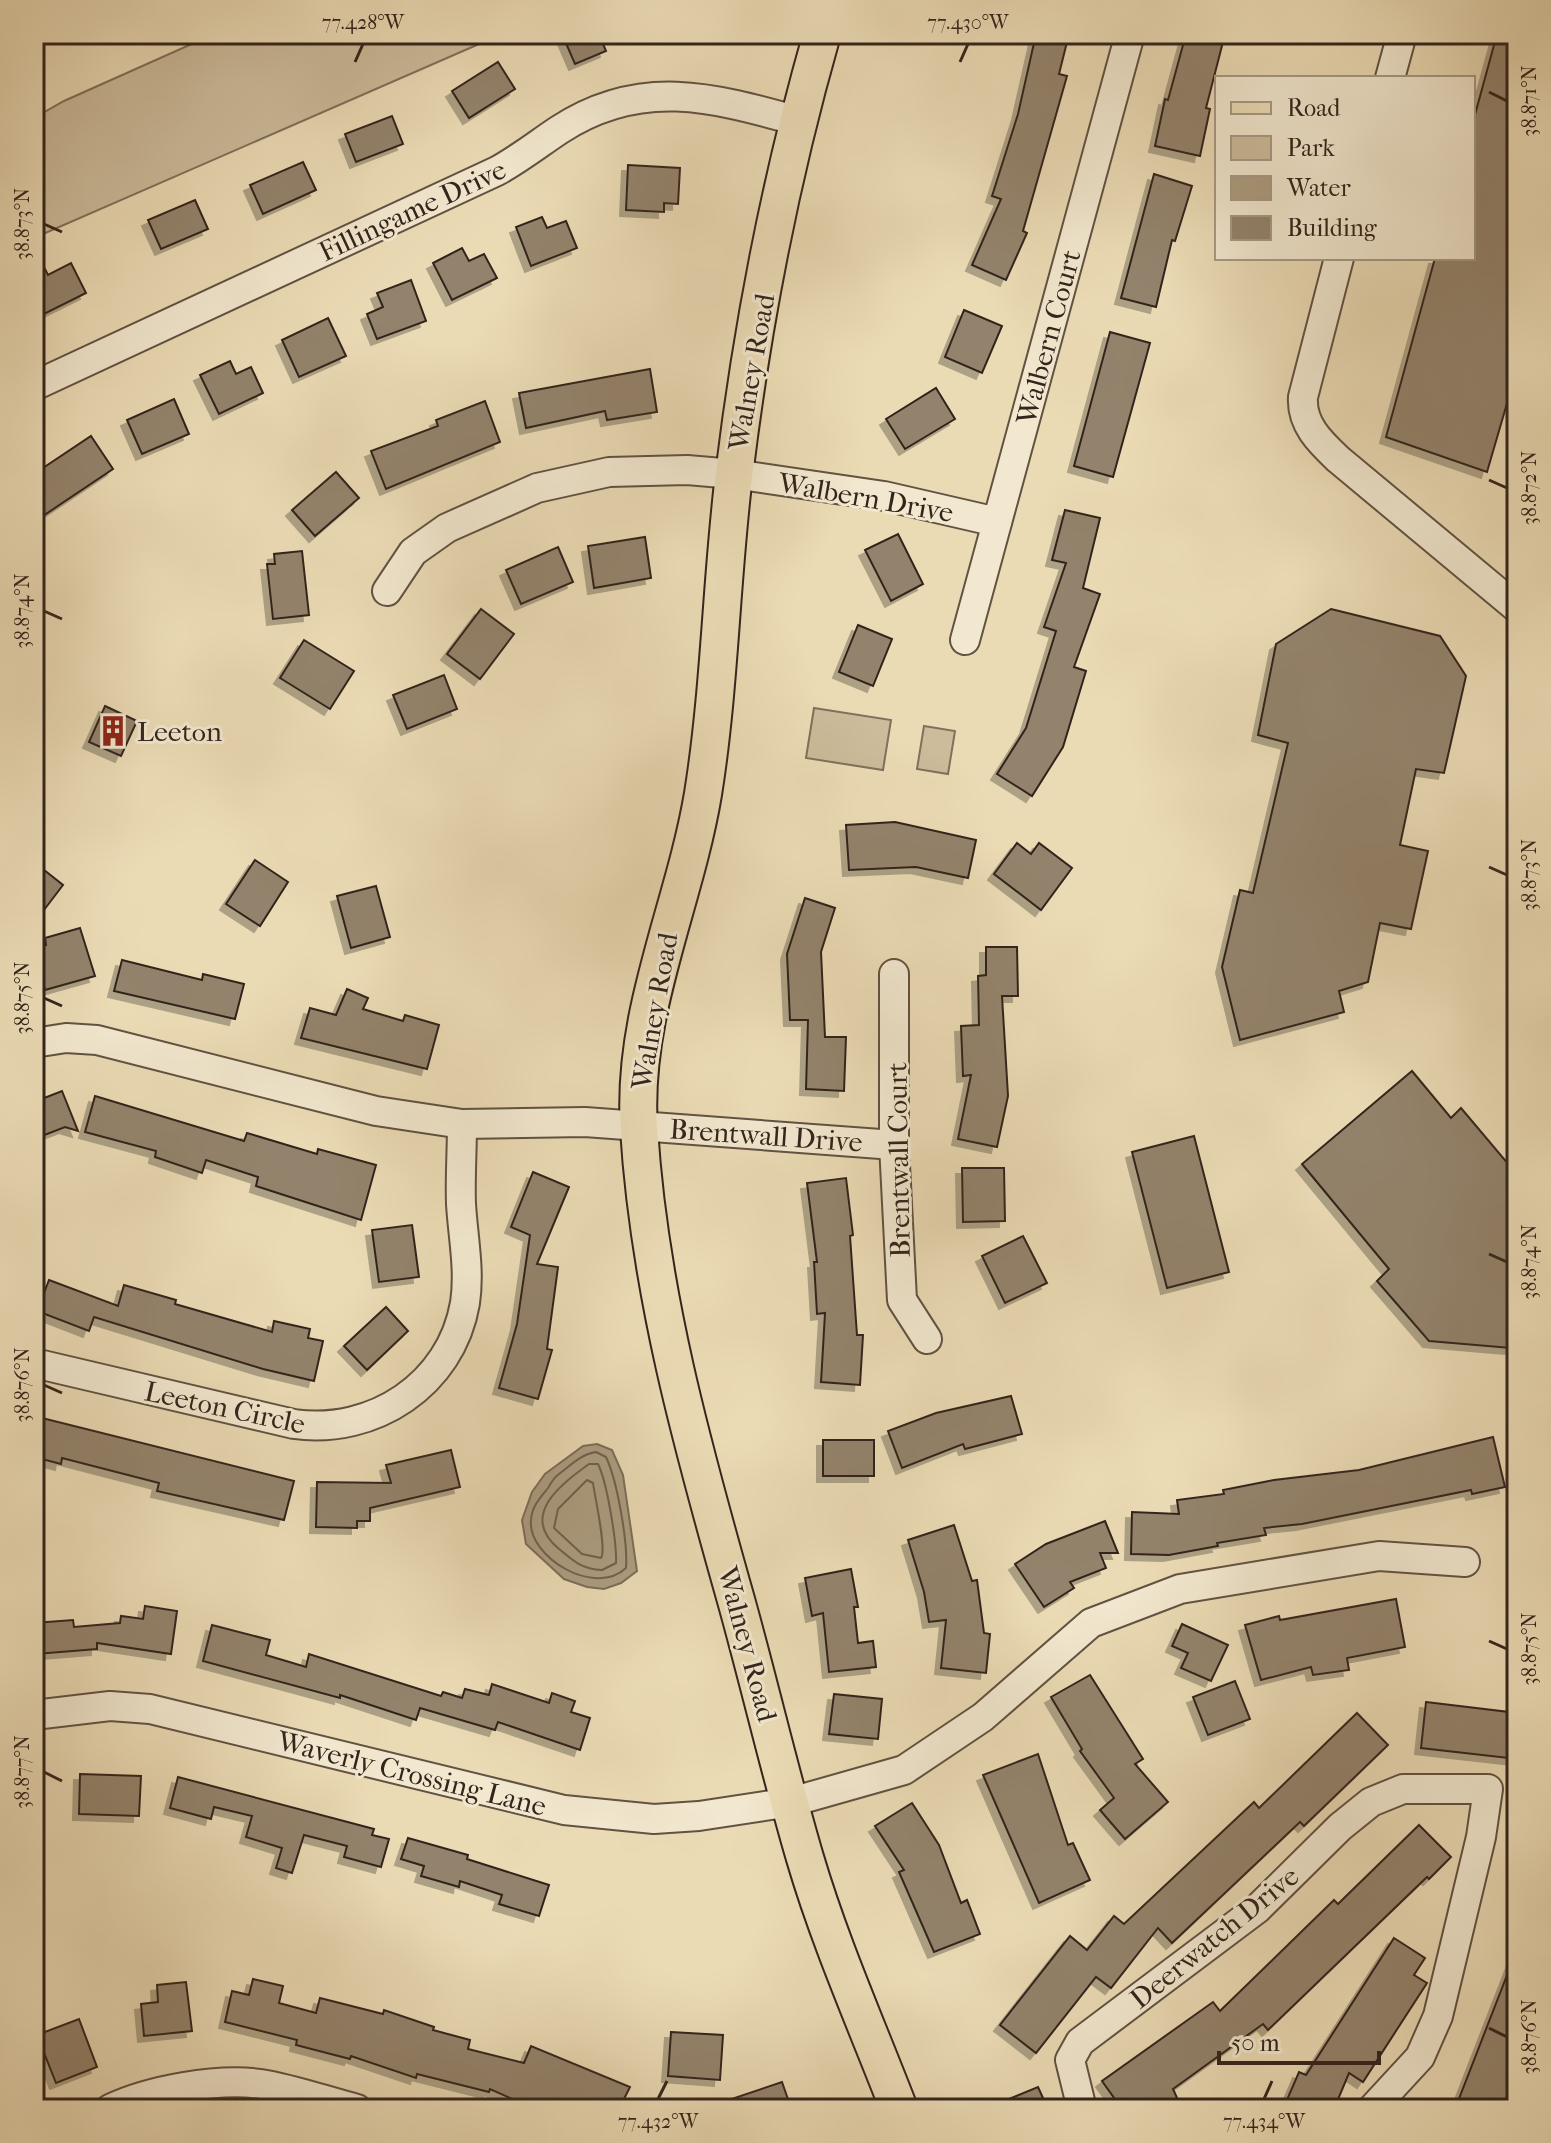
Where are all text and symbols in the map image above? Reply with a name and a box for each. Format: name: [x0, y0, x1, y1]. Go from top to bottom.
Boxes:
text: 77.428°W: [322, 11, 406, 34]
text: 77.430°W: [927, 11, 1010, 34]
text: 38.871°N: [1518, 65, 1541, 137]
legend: [1215, 76, 1475, 260]
text: Road: [1287, 94, 1341, 122]
text: Park: [1287, 134, 1335, 162]
street label: Fillingame Drive: [313, 153, 511, 268]
text: Water: [1286, 174, 1351, 202]
text: 38.873°N: [11, 188, 34, 260]
text: Building: [1287, 214, 1378, 242]
street label: Walbern Court: [1009, 246, 1088, 429]
street label: Walney Road: [721, 290, 782, 454]
text: 38.872°N: [1518, 451, 1541, 525]
street label: Walbern Drive: [775, 466, 956, 529]
text: 38.874°N: [11, 573, 34, 649]
building icon: Leeton: [96, 714, 130, 748]
place label: Leeton: [137, 715, 222, 748]
text: 38.873°N: [1518, 839, 1541, 911]
street label: Walney Road: [624, 929, 685, 1093]
text: 38.875°N: [11, 962, 34, 1034]
street label: Brentwall Court: [880, 1062, 917, 1258]
street label: Brentwall Drive: [668, 1112, 864, 1159]
text: 38.874°N: [1518, 1224, 1541, 1300]
text: 38.876°N: [11, 1347, 34, 1423]
street label: Leeton Circle: [142, 1374, 308, 1441]
street label: Walney Road: [711, 1562, 784, 1726]
text: 38.875°N: [1518, 1613, 1541, 1685]
street label: Waverly Crossing Lane: [273, 1724, 550, 1823]
text: 38.877°N: [11, 1735, 34, 1809]
street label: Deerwatch Drive: [1124, 1859, 1305, 2015]
text: 38.876°N: [1518, 1999, 1541, 2075]
scale bar: [1219, 2015, 1379, 2065]
text: 50 m: [1231, 2029, 1280, 2057]
text: 77.432°W: [618, 2110, 700, 2133]
text: 77.434°W: [1223, 2110, 1306, 2133]

